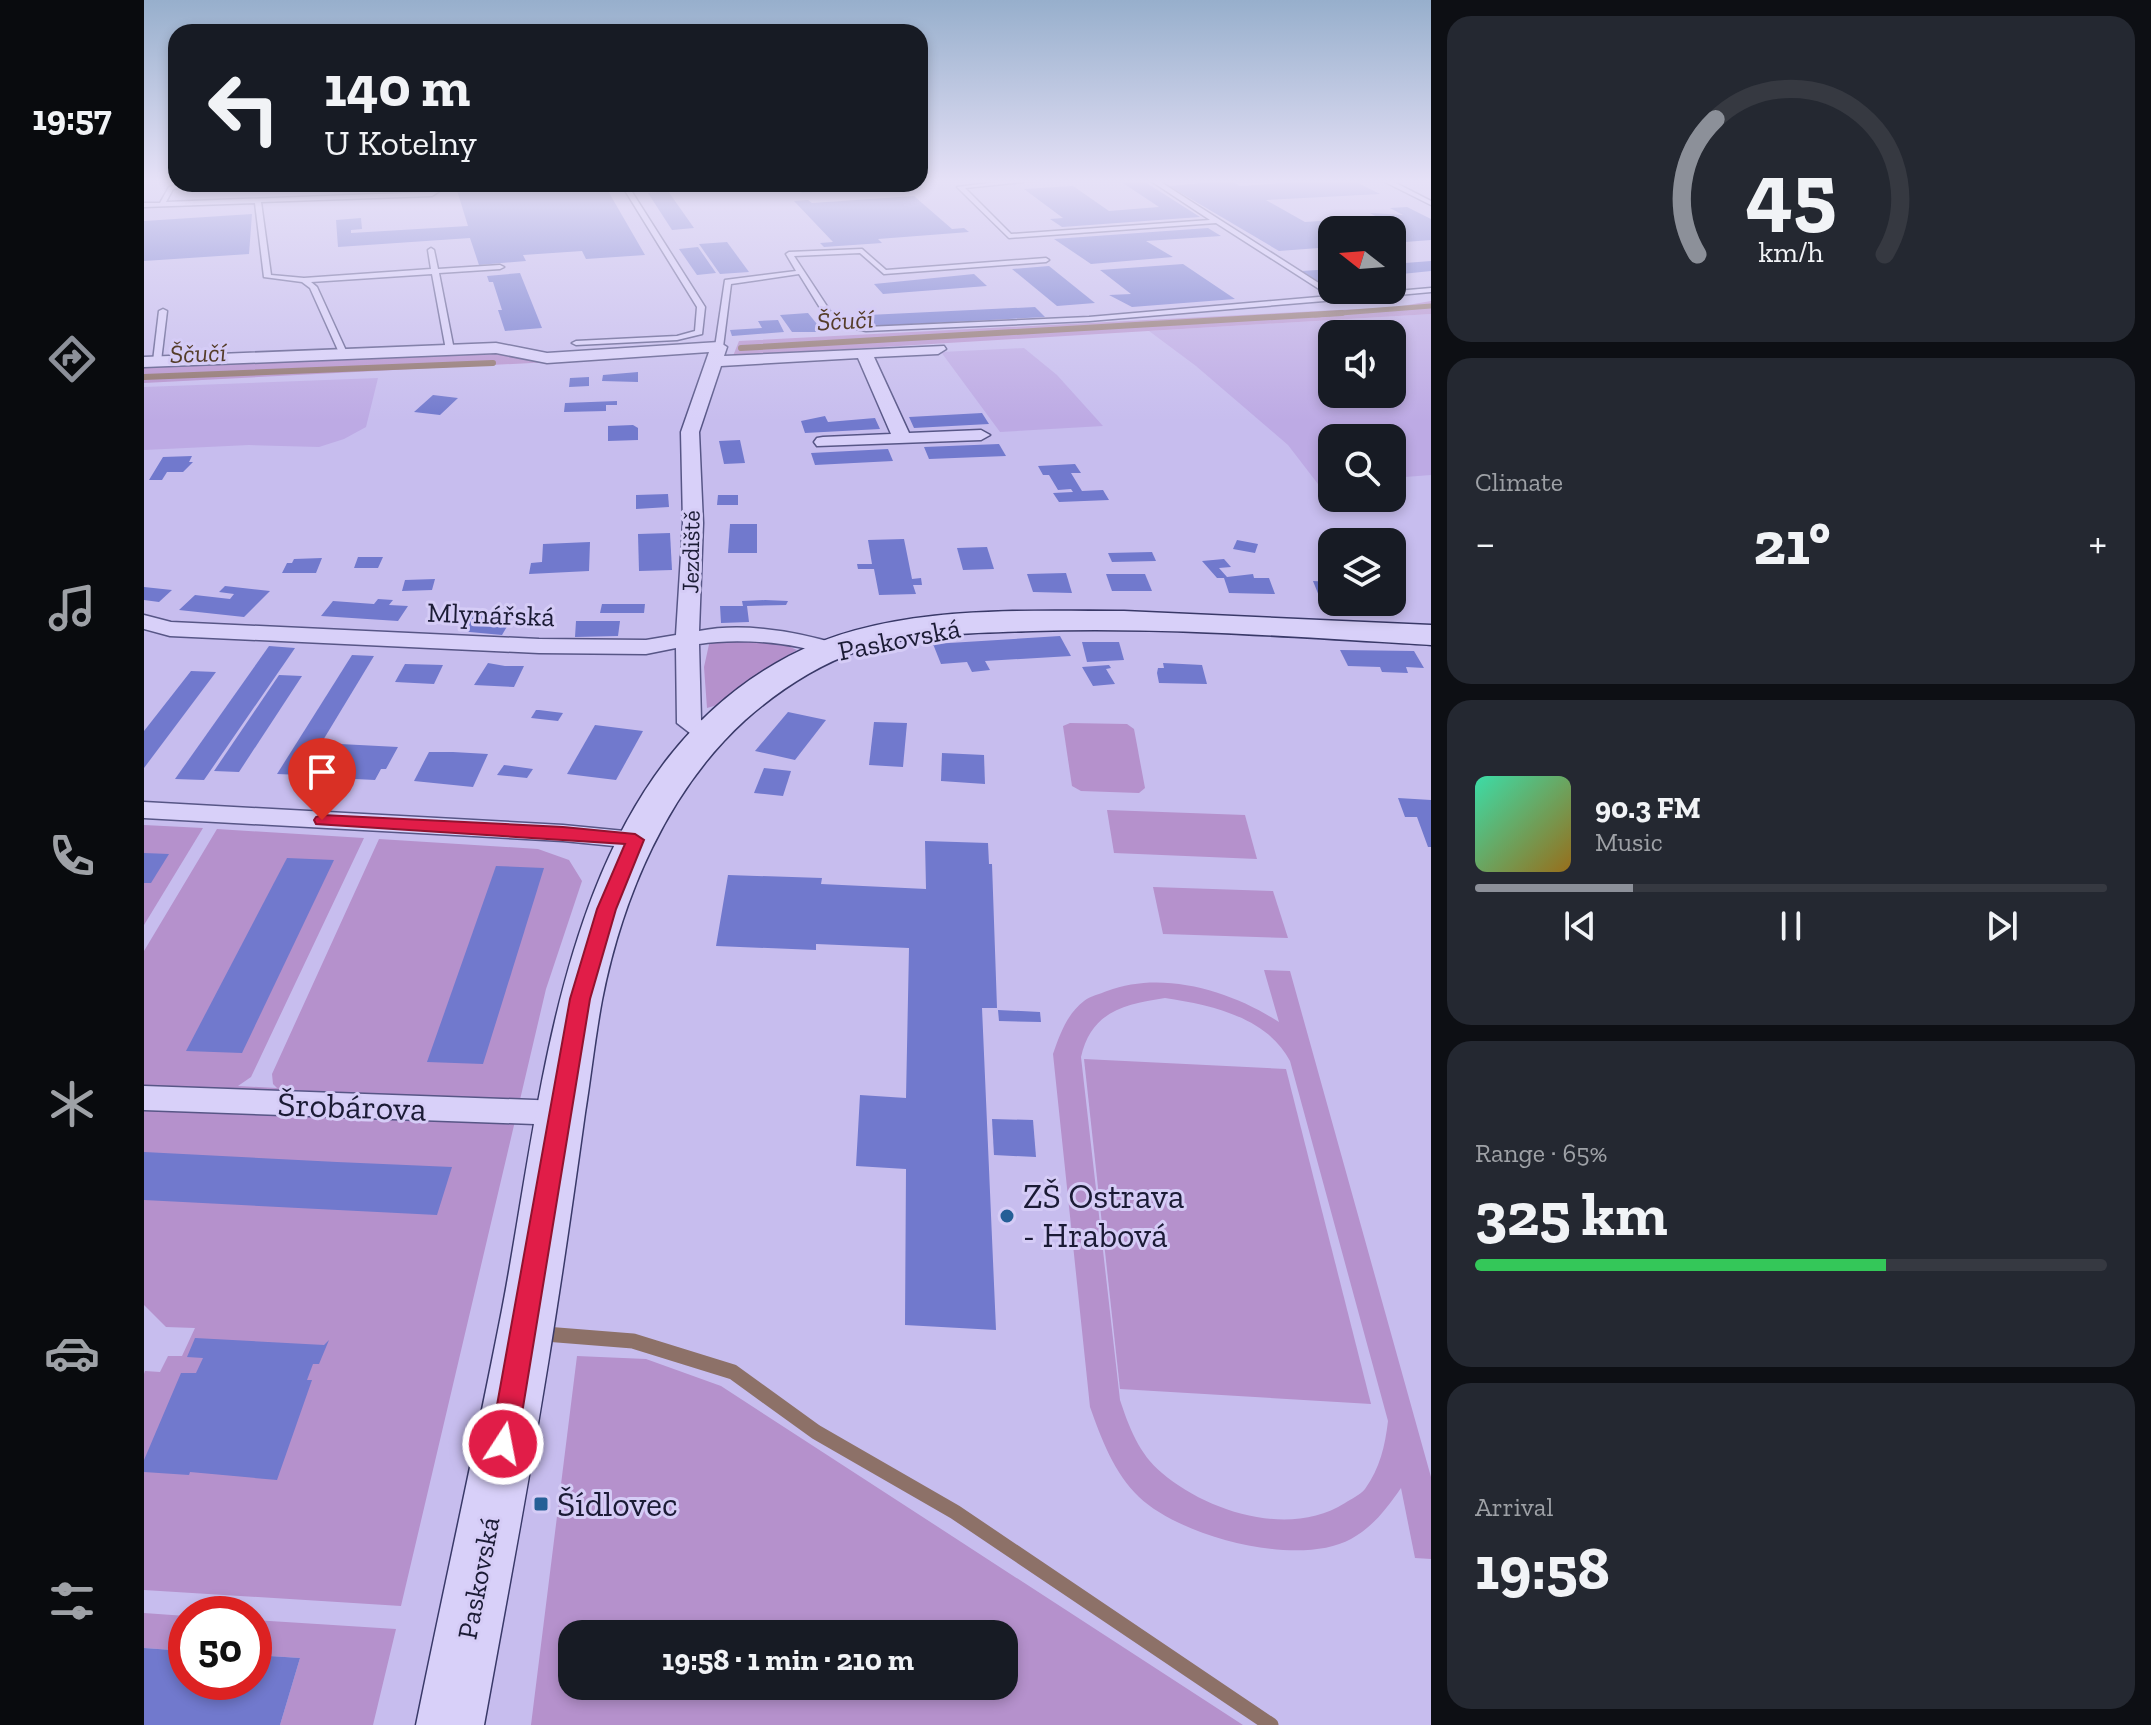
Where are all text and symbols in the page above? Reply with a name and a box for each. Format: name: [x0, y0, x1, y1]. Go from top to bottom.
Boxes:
text: 140 m: [324, 53, 470, 120]
icon: left: [192, 56, 296, 160]
text: 19:57: [32, 96, 112, 139]
text: U Kotelny: [324, 121, 477, 164]
text: 45: [1746, 141, 1836, 241]
north arrow: [1318, 216, 1406, 304]
map controls: [1318, 216, 1406, 616]
text: km/h: [1758, 235, 1824, 269]
water label: Ščučí: [816, 302, 876, 337]
button: sound: [1318, 320, 1406, 408]
icon: directions: [44, 331, 100, 387]
water label: Ščučí: [169, 336, 228, 370]
button: search: [1318, 424, 1406, 512]
text: Climate: [1475, 466, 1563, 498]
text: 21°: [1753, 507, 1831, 579]
street label: Jezdiště: [675, 510, 706, 594]
text: −: [1475, 516, 1496, 569]
text: +: [2088, 516, 2107, 569]
button: layers: [1318, 528, 1406, 616]
icon: music: [44, 580, 100, 636]
street label: Mlynářská: [427, 596, 556, 633]
street label: Paskovská: [835, 611, 964, 668]
pin: [288, 738, 356, 820]
icon: arrive: [300, 750, 344, 794]
text: 90.3 FM: [1595, 790, 1701, 826]
text: Music: [1595, 826, 1663, 858]
icon: phone: [44, 828, 100, 884]
icon: previous: [1558, 904, 1602, 948]
icon: pause: [1769, 904, 1813, 948]
icon: next: [1980, 904, 2024, 948]
icon: climate: [44, 1076, 100, 1132]
street label: Šrobárova: [277, 1083, 427, 1130]
text: Range · 65%: [1475, 1137, 1607, 1169]
place label: ZŠ Ostrava - Hrabová: [1023, 1176, 1184, 1256]
text: 325 km: [1475, 1178, 1667, 1250]
marker: ZŠ Ostrava - Hrabová: [998, 1207, 1016, 1225]
icon: car: [44, 1325, 100, 1381]
position arrow: [461, 1402, 545, 1486]
place label: Šídlovec: [557, 1484, 678, 1525]
text: Arrival: [1475, 1491, 1553, 1523]
marker: Šídlovec: [532, 1495, 550, 1513]
street label: Paskovská: [450, 1514, 507, 1642]
text: 19:58: [1475, 1532, 1610, 1604]
icon: filters: [44, 1573, 100, 1629]
speed limit sign: 50: [168, 1596, 272, 1700]
text: 19:58 · 1 min · 210 m: [662, 1642, 914, 1678]

